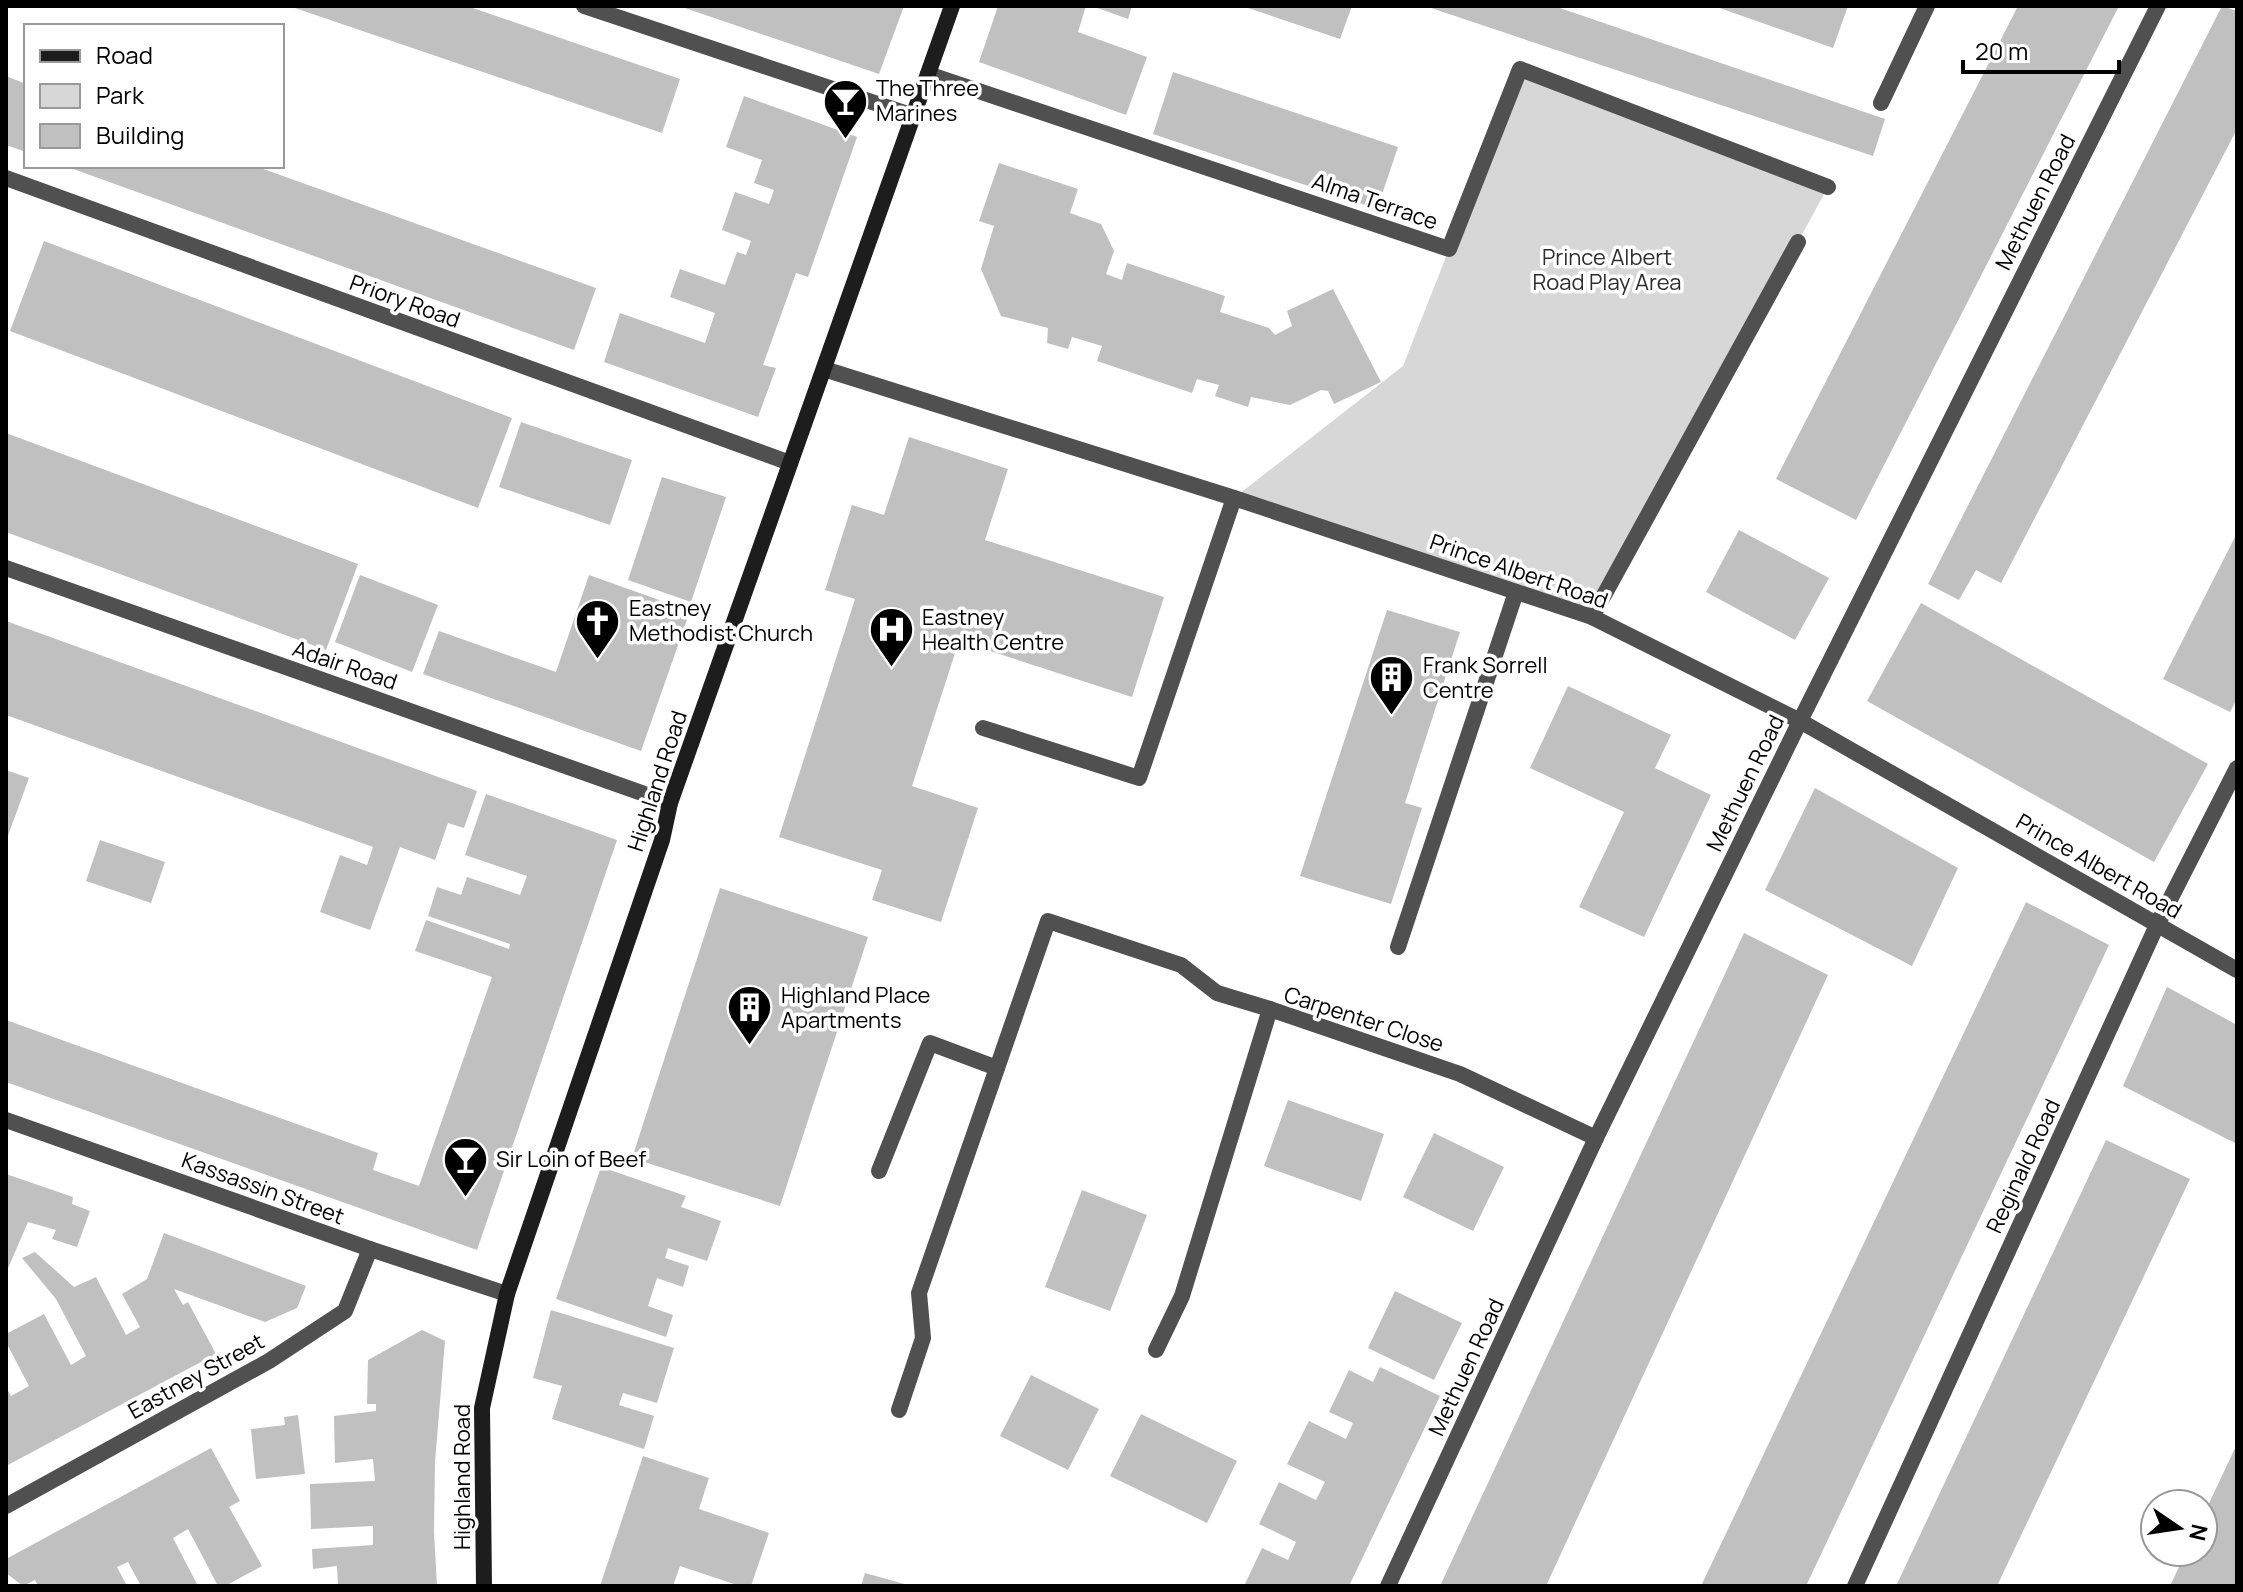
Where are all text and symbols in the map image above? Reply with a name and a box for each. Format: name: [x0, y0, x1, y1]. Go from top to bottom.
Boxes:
legend: [24, 24, 284, 168]
scale bar: [1963, 24, 2119, 74]
text: 20 m: [1975, 34, 2028, 67]
text: Road: [96, 38, 153, 71]
place label: The Three Marines: [876, 73, 979, 128]
bar icon: The Three Marines: [821, 77, 869, 140]
text: Park: [96, 78, 145, 111]
text: Building: [96, 118, 184, 151]
street label: Methuen Road: [1988, 129, 2082, 275]
street label: Alma Terrace: [1308, 166, 1442, 237]
park label: Prince Albert Road Play Area: [1532, 242, 1682, 297]
street label: Priory Road: [346, 267, 464, 335]
street label: Prince Albert Road: [1426, 526, 1612, 616]
place label: Eastney Methodist Church: [629, 593, 813, 648]
church icon: Eastney Methodist Church: [574, 597, 622, 660]
place label: Eastney Health Centre: [922, 602, 1064, 657]
hospital icon: Eastney Health Centre: [867, 606, 915, 669]
street label: Adair Road: [289, 633, 401, 697]
place label: Frank Sorrell Centre: [1423, 650, 1548, 705]
building icon: Frank Sorrell Centre: [1368, 654, 1416, 717]
street label: Highland Road: [620, 707, 694, 855]
street label: Methuen Road: [1699, 710, 1791, 856]
street label: Prince Albert Road: [2011, 806, 2187, 926]
street label: Carpenter Close: [1280, 979, 1448, 1059]
place label: Highland Place Apartments: [781, 980, 931, 1035]
building icon: Highland Place Apartments: [726, 984, 774, 1047]
street label: Reginald Road: [1979, 1094, 2067, 1238]
bar icon: Sir Loin of Beef: [441, 1135, 489, 1198]
place label: Sir Loin of Beef: [496, 1144, 646, 1174]
street label: Kassassin Street: [178, 1145, 349, 1231]
street label: Methuen Road: [1421, 1293, 1511, 1441]
street label: Eastney Street: [123, 1326, 270, 1426]
street label: Highland Road: [447, 1404, 477, 1550]
north arrow: [2139, 1488, 2219, 1568]
text: N: [2182, 1521, 2215, 1544]

